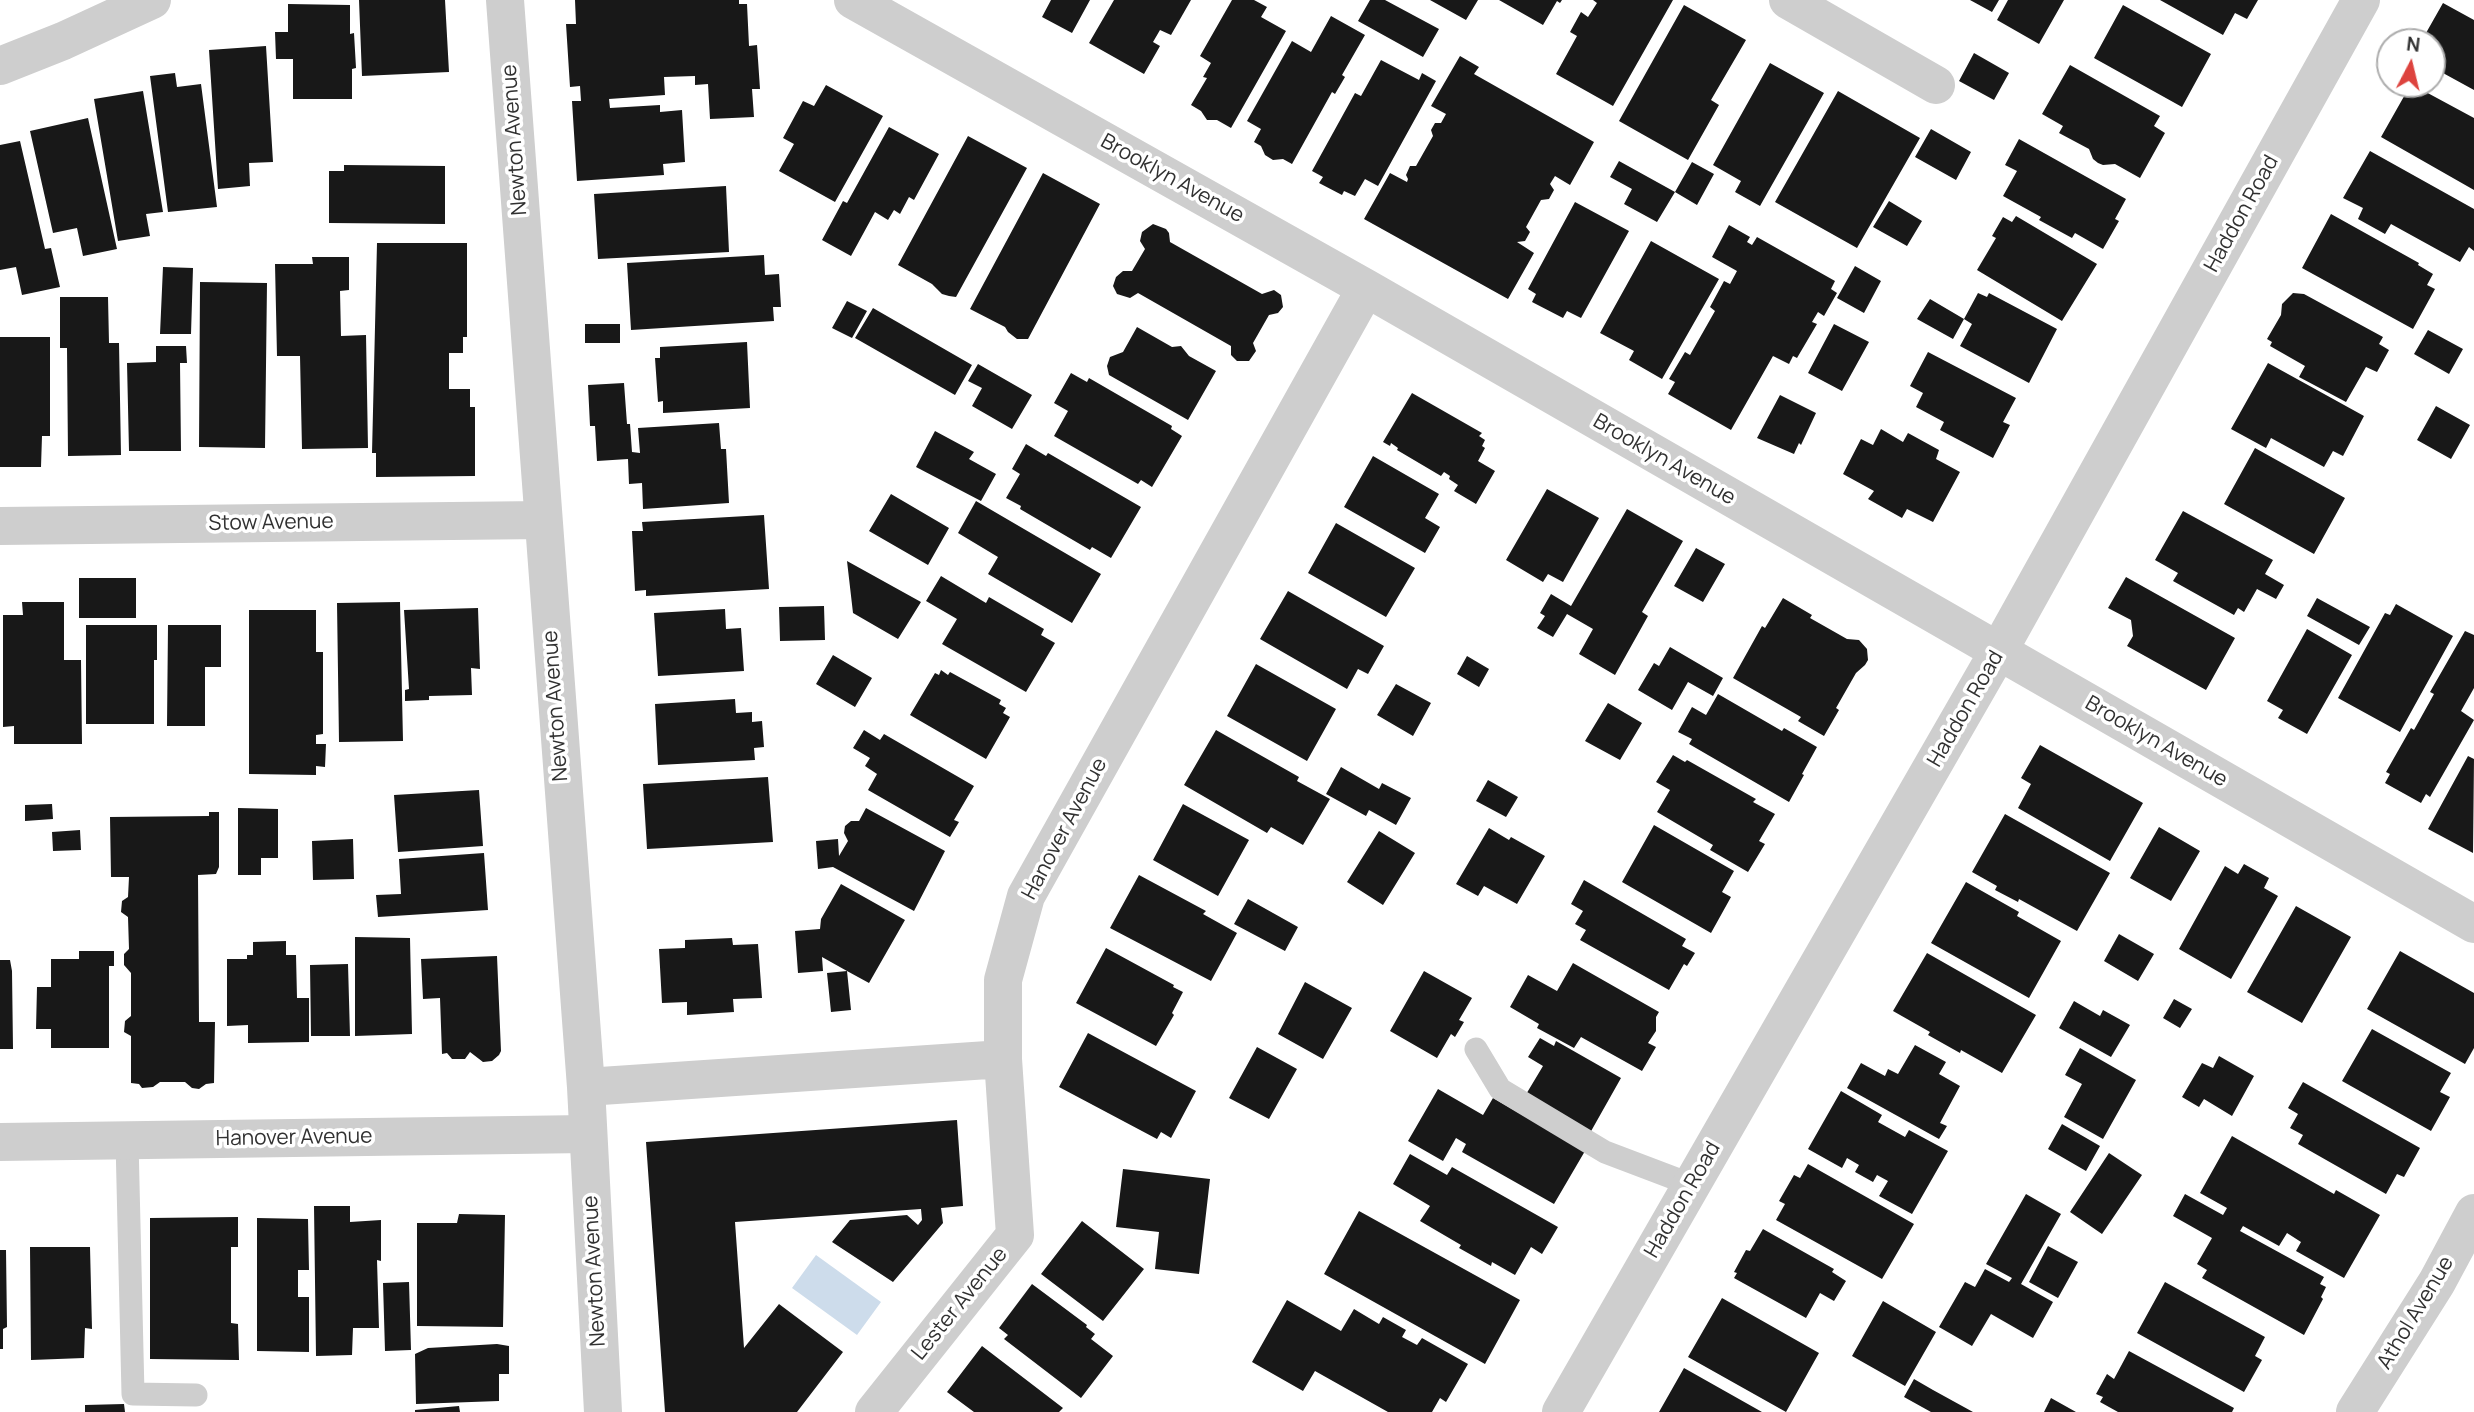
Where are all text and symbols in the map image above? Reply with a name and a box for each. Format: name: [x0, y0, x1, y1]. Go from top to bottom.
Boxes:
north arrow: [2376, 28, 2446, 98]
text: N: [2405, 30, 2422, 58]
street label: Newton Avenue: [497, 64, 533, 216]
street label: Brooklyn Avenue: [1096, 129, 1248, 229]
street label: Haddon Road: [2200, 151, 2284, 277]
street label: Brooklyn Avenue: [1588, 409, 1740, 511]
street label: Stow Avenue: [208, 509, 334, 537]
street label: Newton Avenue: [538, 630, 574, 782]
street label: Haddon Road: [1923, 646, 2009, 772]
street label: Brooklyn Avenue: [2080, 691, 2232, 793]
street label: Hanover Avenue: [1017, 754, 1113, 904]
street label: Hanover Avenue: [215, 1124, 373, 1152]
street label: Haddon Road: [1640, 1137, 1726, 1263]
street label: Newton Avenue: [578, 1195, 612, 1347]
street label: Lester Avenue: [907, 1242, 1013, 1366]
street label: Athol Avenue: [2372, 1252, 2460, 1374]

